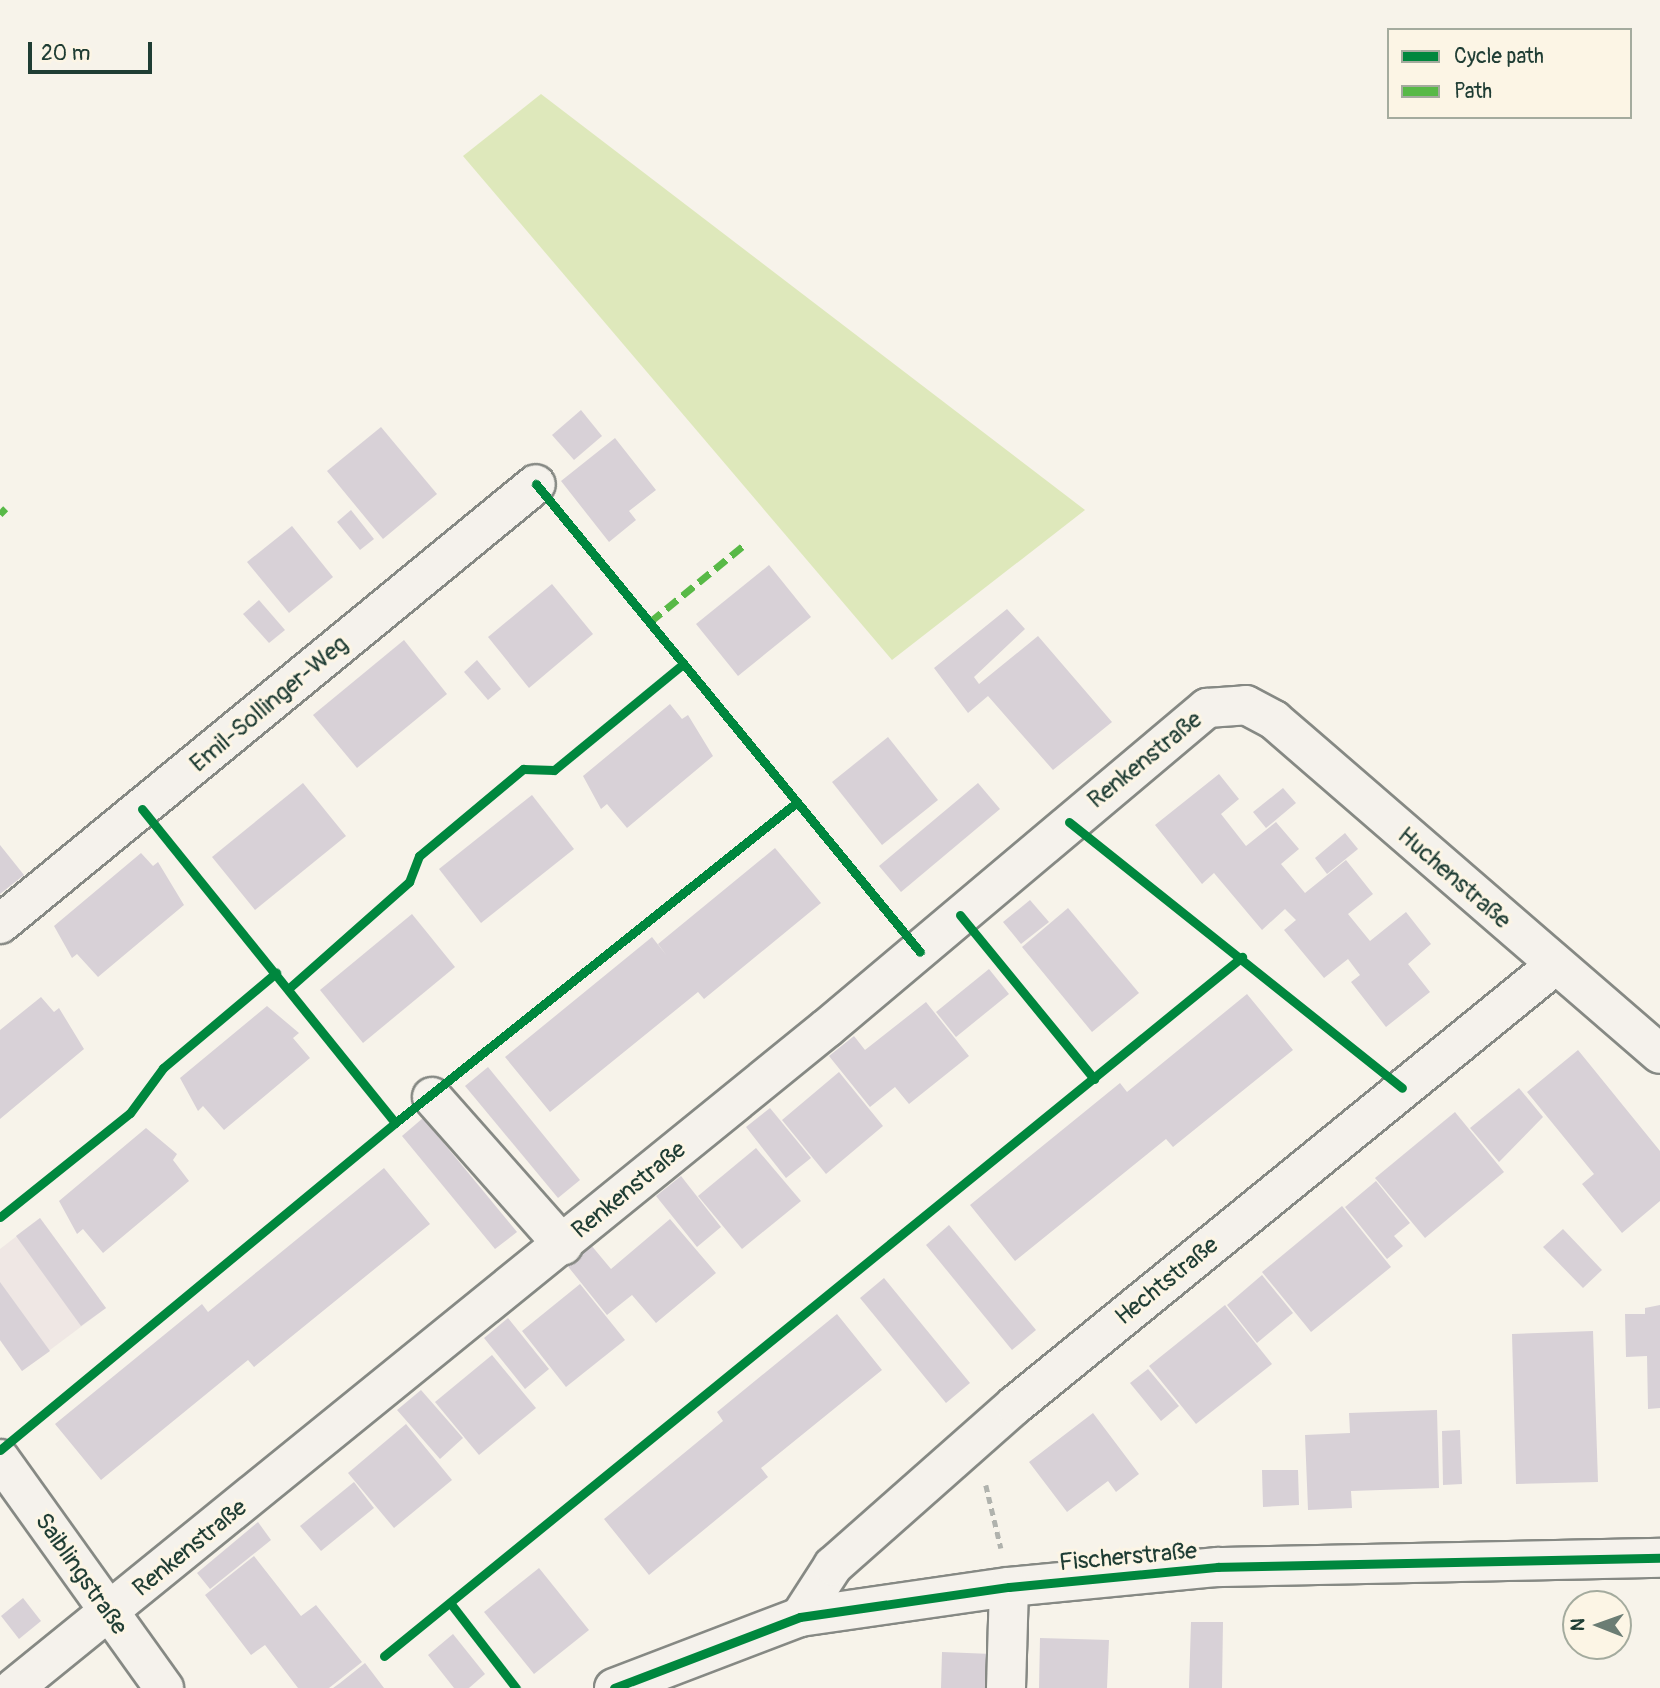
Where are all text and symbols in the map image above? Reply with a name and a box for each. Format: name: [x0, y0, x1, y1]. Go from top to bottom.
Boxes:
scale bar: [32, 28, 156, 72]
legend: [1387, 28, 1632, 119]
text: 20 m: [41, 40, 90, 67]
text: Cycle path: [1454, 43, 1544, 70]
text: Path: [1454, 78, 1492, 105]
street label: Emil-Sollinger-Weg: [184, 630, 354, 778]
street label: Renkenstraße: [1082, 705, 1208, 815]
street label: Huchenstraße: [1392, 821, 1516, 935]
street label: Renkenstraße: [566, 1135, 692, 1245]
street label: Hechtstraße: [1110, 1231, 1224, 1331]
street label: Renkenstraße: [127, 1493, 253, 1603]
street label: Saiblingstraße: [29, 1508, 133, 1640]
street label: Fischerstraße: [1058, 1537, 1198, 1577]
north arrow: [1562, 1590, 1632, 1660]
text: N: [1566, 1618, 1590, 1631]

